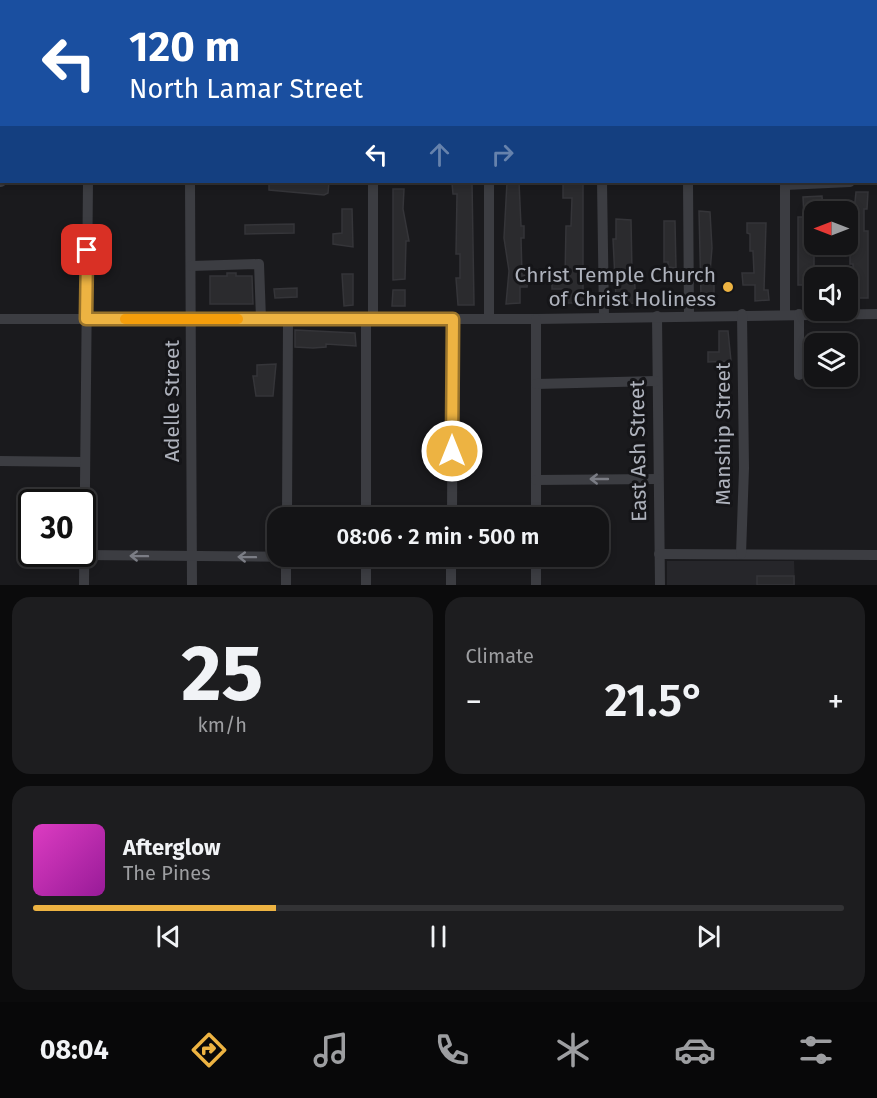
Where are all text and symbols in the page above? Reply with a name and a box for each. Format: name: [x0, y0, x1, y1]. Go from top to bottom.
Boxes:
text: 120 m: [129, 22, 240, 72]
icon: left: [30, 24, 108, 102]
text: North Lamar Street: [129, 73, 363, 105]
icon: left: [360, 138, 393, 171]
icon: ahead: [423, 138, 456, 171]
icon: right: [486, 138, 519, 171]
north arrow: [804, 201, 858, 255]
map controls: [804, 201, 858, 387]
pin: [61, 224, 112, 275]
icon: arrive: [70, 233, 103, 266]
place label: Christ Temple Church of Christ Holiness: [515, 262, 716, 312]
button: sound: [804, 267, 858, 321]
marker: Christ Temple Church of Christ Holiness: [721, 280, 735, 294]
button: layers: [804, 333, 858, 387]
street label: Adelle Street: [159, 339, 185, 462]
street label: Manship Street: [710, 362, 736, 506]
street label: East Ash Street: [624, 379, 652, 522]
position arrow: [420, 419, 484, 483]
one-way arrow: [590, 473, 610, 485]
speed limit sign: 30: [18, 489, 96, 567]
text: 08:06 · 2 min · 500 m: [337, 523, 539, 550]
one-way arrow: [129, 550, 149, 561]
one-way arrow: [237, 551, 257, 562]
text: 25: [181, 627, 263, 721]
text: Climate: [466, 644, 534, 668]
text: 21.5°: [605, 674, 705, 728]
text: −: [466, 682, 482, 722]
text: +: [828, 682, 844, 722]
text: km/h: [198, 713, 247, 737]
text: Afterglow: [123, 834, 220, 861]
text: The Pines: [123, 861, 210, 885]
icon: previous: [152, 920, 185, 953]
icon: pause: [422, 920, 455, 953]
icon: next: [692, 920, 725, 953]
icon: directions: [188, 1029, 230, 1071]
icon: music: [310, 1029, 352, 1071]
icon: phone: [431, 1029, 473, 1071]
icon: climate: [552, 1029, 594, 1071]
icon: car: [674, 1029, 716, 1071]
icon: filters: [795, 1029, 837, 1071]
text: 08:04: [40, 1034, 109, 1066]

